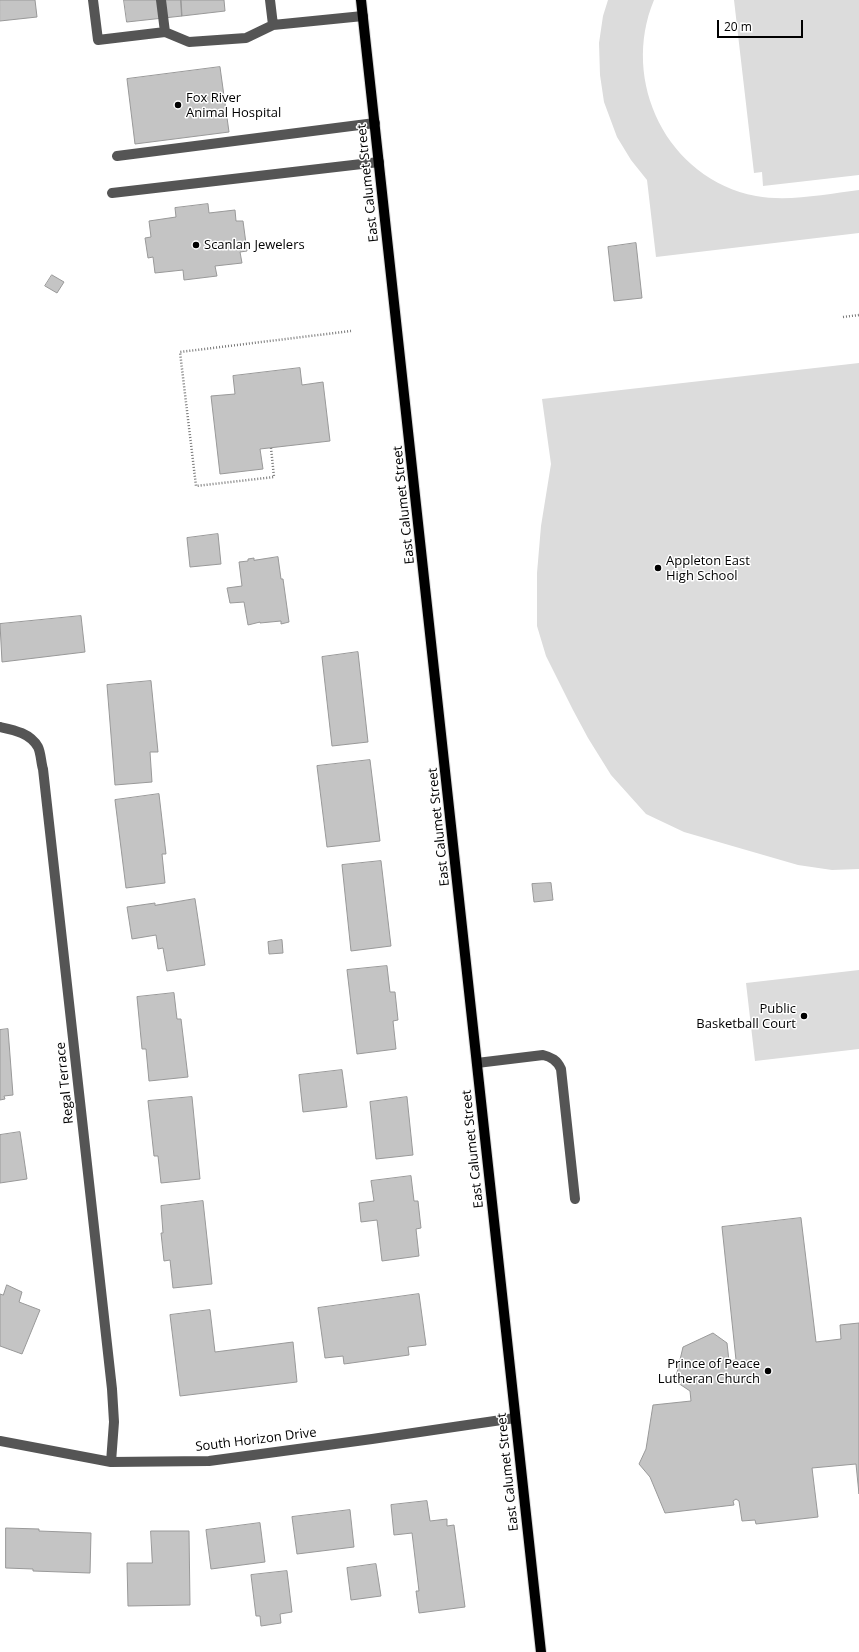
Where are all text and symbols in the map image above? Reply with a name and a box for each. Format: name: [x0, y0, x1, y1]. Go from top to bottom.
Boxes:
scale bar: [719, 12, 805, 38]
text: 20 m: [724, 18, 752, 35]
place label: Fox River Animal Hospital: [186, 90, 281, 121]
marker: Fox River Animal Hospital: [173, 100, 183, 110]
street label: East Calumet Street: [354, 123, 382, 243]
place label: Scanlan Jewelers: [204, 237, 305, 253]
marker: Scanlan Jewelers: [191, 240, 201, 250]
street label: East Calumet Street: [390, 445, 418, 565]
place label: Appleton East High School: [666, 553, 750, 584]
marker: Appleton East High School: [653, 563, 663, 573]
street label: East Calumet Street: [425, 767, 453, 887]
place label: Public Basketball Court: [696, 1001, 796, 1032]
marker: Public Basketball Court: [799, 1011, 809, 1021]
street label: Regal Terrace: [53, 1041, 77, 1125]
street label: East Calumet Street: [459, 1089, 487, 1209]
place label: Prince of Peace Lutheran Church: [658, 1356, 760, 1387]
marker: Prince of Peace Lutheran Church: [763, 1366, 773, 1376]
street label: East Calumet Street: [494, 1412, 522, 1532]
street label: South Horizon Drive: [195, 1425, 317, 1455]

